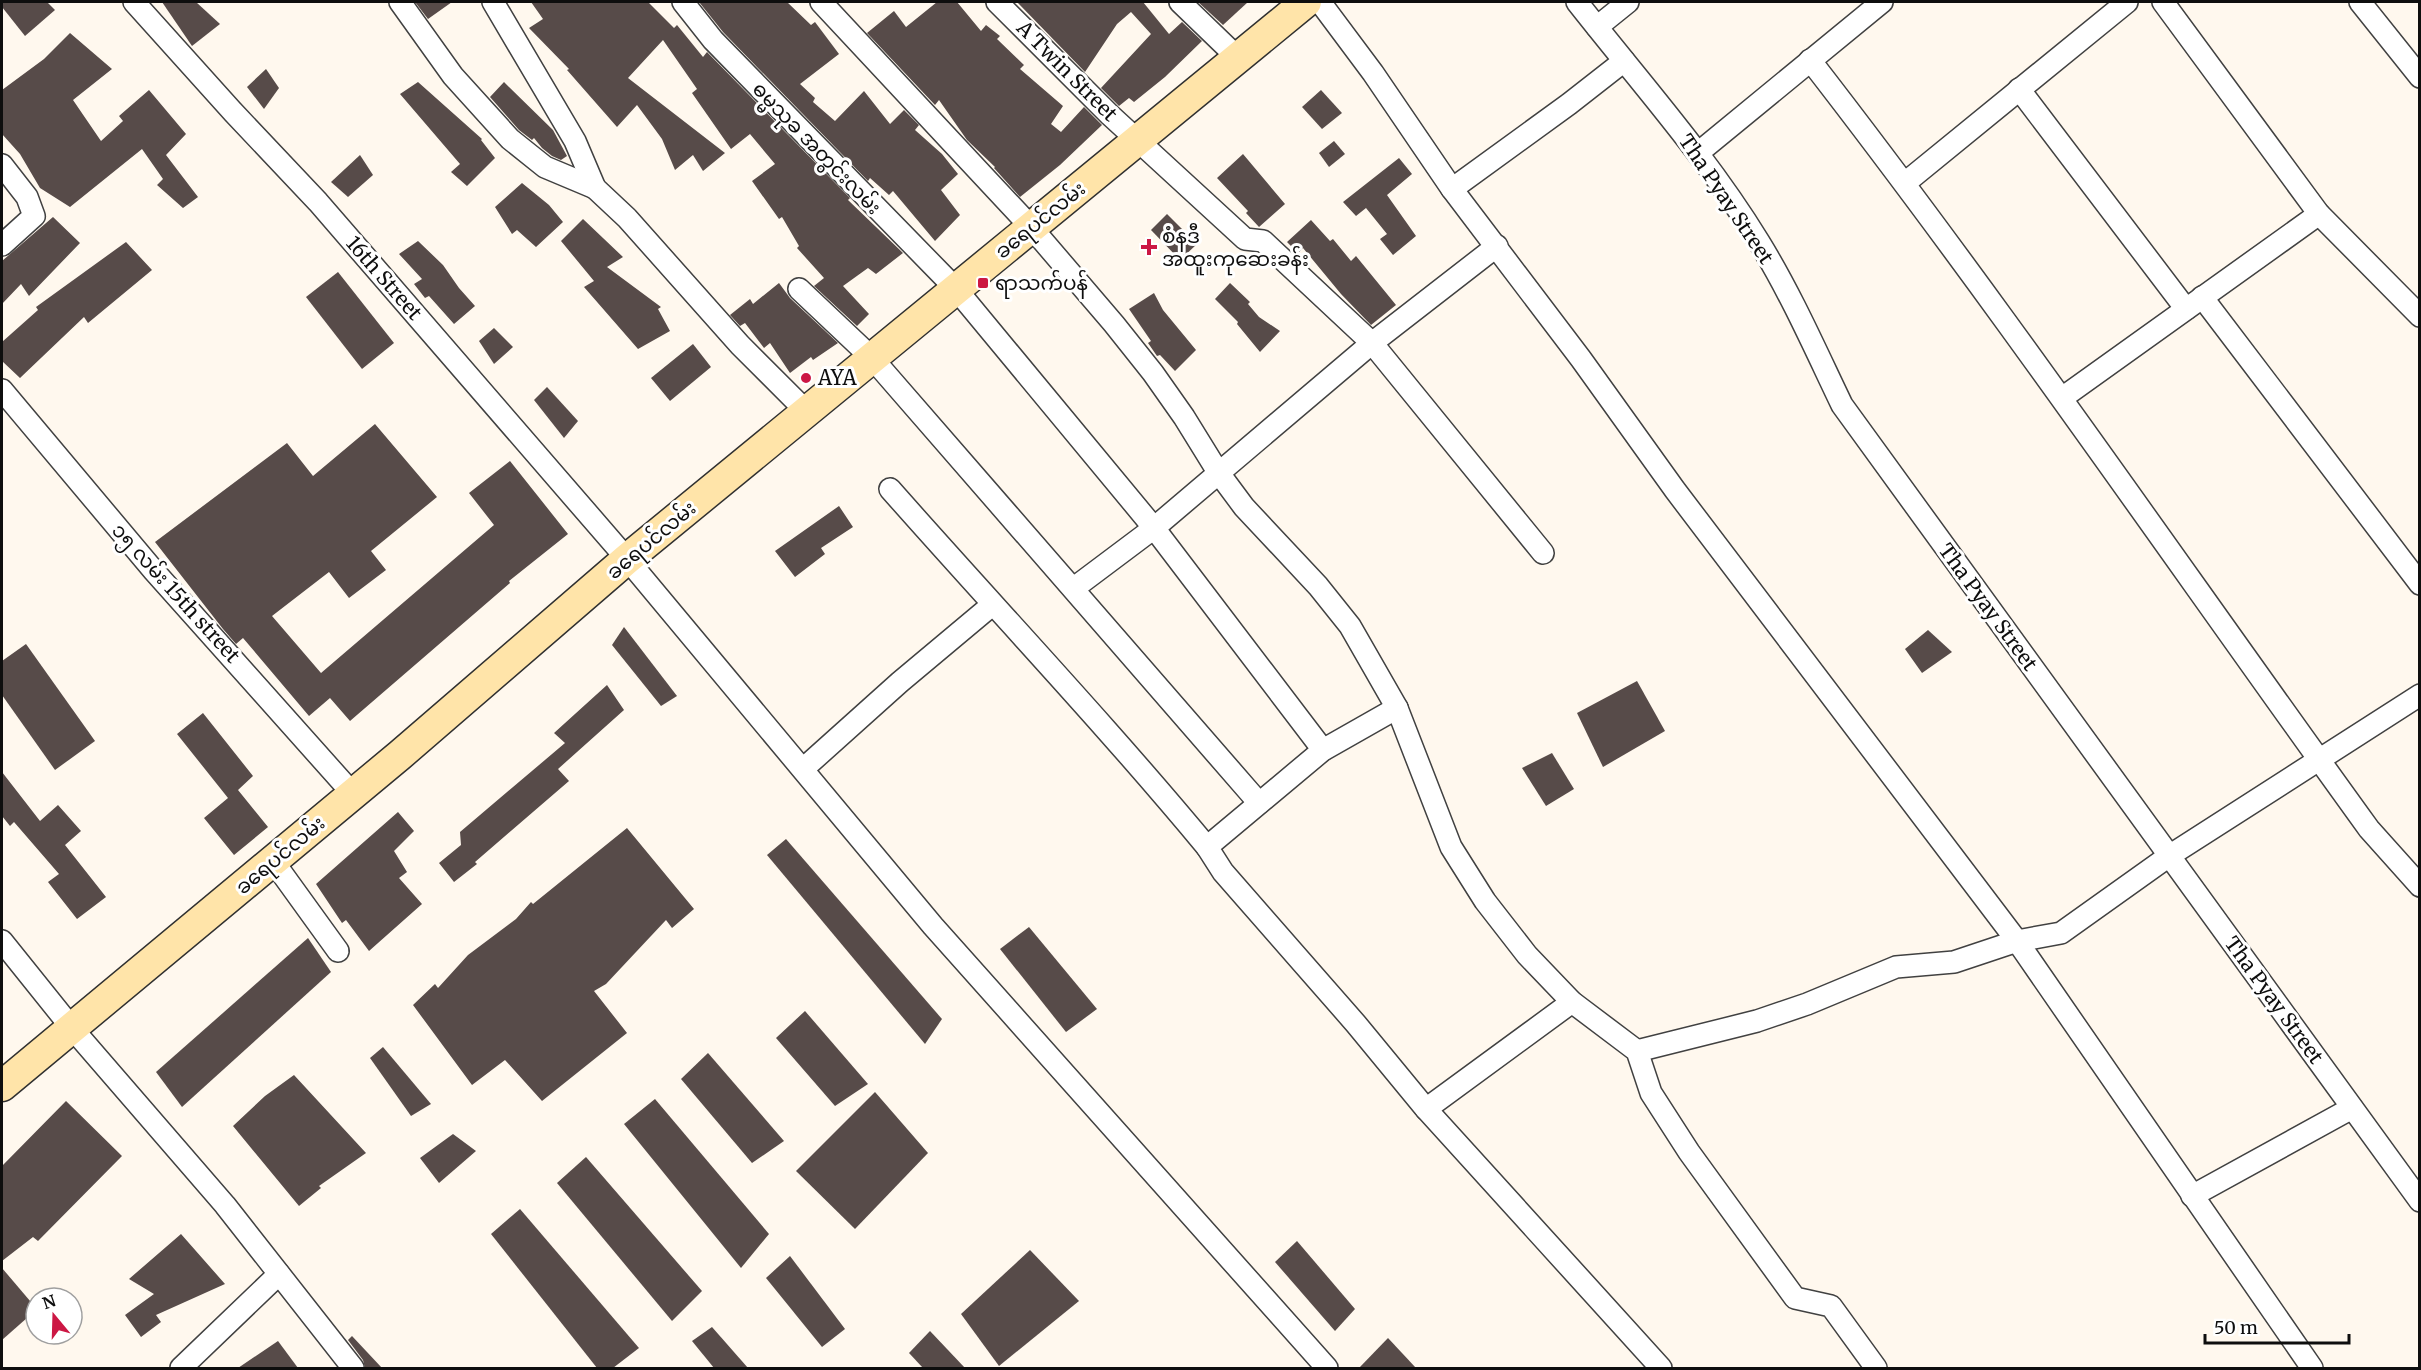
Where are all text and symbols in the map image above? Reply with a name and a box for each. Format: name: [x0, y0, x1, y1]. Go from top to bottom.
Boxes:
street label: A Twin Street: [1011, 14, 1123, 126]
street label: ဓမ္မသုခ အတွင်းလမ်း: [744, 76, 888, 223]
street label: Tha Pyay Street: [1674, 129, 1779, 269]
street label: ခရေပင်လမ်း: [989, 175, 1092, 267]
place label: စံနဒီ အထူးကုဆေးခန်း: [1162, 222, 1309, 276]
street label: 16th Street: [341, 231, 428, 325]
marker: စံနဒီ အထူးကုဆေးခန်း: [1140, 238, 1158, 256]
place label: ရာသက်ပန်: [995, 269, 1088, 299]
marker: ရာသက်ပန်: [976, 276, 990, 290]
place label: AYA: [817, 365, 858, 390]
marker: AYA: [799, 371, 813, 385]
street label: ခရေပင်လမ်း: [600, 494, 703, 587]
street label: ၁၅ လမ်း 15th street: [104, 517, 247, 671]
street label: Tha Pyay Street: [1934, 538, 2043, 675]
street label: ခရေပင်လမ်း: [229, 809, 332, 902]
street label: Tha Pyay Street: [2220, 931, 2329, 1068]
north arrow: [24, 1286, 84, 1346]
text: N: [40, 1290, 59, 1313]
scale bar: [2205, 1307, 2349, 1345]
text: 50 m: [2214, 1316, 2258, 1339]

